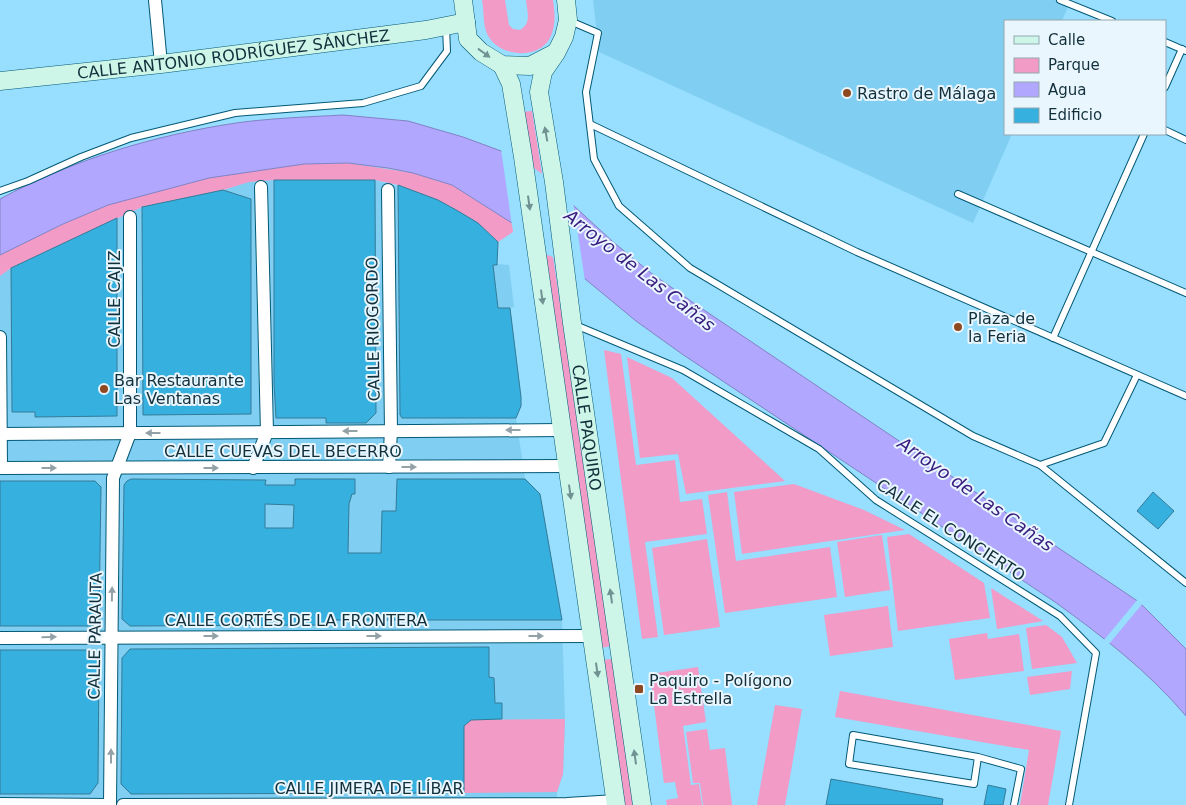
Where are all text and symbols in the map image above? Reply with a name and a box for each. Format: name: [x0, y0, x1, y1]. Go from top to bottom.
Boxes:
legend: [1004, 20, 1166, 135]
street label: CALLE ANTONIO RODRÍGUEZ SÁNCHEZ: [76, 25, 391, 82]
text: Calle: [1048, 31, 1085, 49]
one-way arrow: [477, 48, 491, 58]
text: Parque: [1048, 56, 1100, 74]
text: Agua: [1048, 81, 1086, 99]
place label: Rastro de Málaga: [857, 84, 996, 103]
marker: Rastro de Málaga: [841, 87, 853, 99]
text: Edificio: [1048, 106, 1102, 124]
one-way arrow: [541, 125, 549, 141]
one-way arrow: [525, 195, 533, 211]
water label: Arroyo de Las Cañas: [560, 204, 719, 335]
street label: CALLE CAJIZ: [105, 250, 124, 348]
street label: CALLE RIOGORDO: [362, 257, 384, 401]
one-way arrow: [538, 289, 546, 305]
place label: Plaza de la Feria: [968, 309, 1035, 346]
marker: Plaza de la Feria: [952, 321, 964, 333]
street label: CALLE PAQUIRO: [569, 363, 606, 492]
place label: Bar Restaurante Las Ventanas: [114, 371, 244, 408]
marker: Bar Restaurante Las Ventanas: [98, 383, 110, 395]
one-way arrow: [504, 426, 520, 434]
one-way arrow: [342, 428, 358, 436]
one-way arrow: [144, 429, 160, 437]
water label: Arroyo de Las Cañas: [893, 432, 1058, 556]
street label: CALLE CUEVAS DEL BECERRO: [164, 442, 402, 461]
one-way arrow: [401, 463, 417, 471]
one-way arrow: [41, 464, 57, 472]
one-way arrow: [203, 464, 219, 472]
street label: CALLE EL CONCIERTO: [873, 475, 1029, 585]
one-way arrow: [566, 485, 574, 501]
street label: CALLE PARAUTA: [84, 572, 106, 700]
one-way arrow: [108, 586, 116, 602]
one-way arrow: [607, 588, 615, 604]
street label: CALLE CORTÉS DE LA FRONTERA: [165, 611, 428, 630]
one-way arrow: [203, 632, 219, 640]
one-way arrow: [366, 632, 382, 640]
one-way arrow: [528, 632, 544, 640]
one-way arrow: [41, 633, 57, 641]
one-way arrow: [593, 663, 601, 679]
place label: Paquiro - Polígono La Estrella: [649, 671, 792, 708]
marker: Paquiro - Polígono La Estrella: [633, 683, 645, 695]
one-way arrow: [107, 748, 115, 764]
one-way arrow: [630, 748, 638, 764]
street label: CALLE JIMERA DE LÍBAR: [274, 779, 464, 798]

